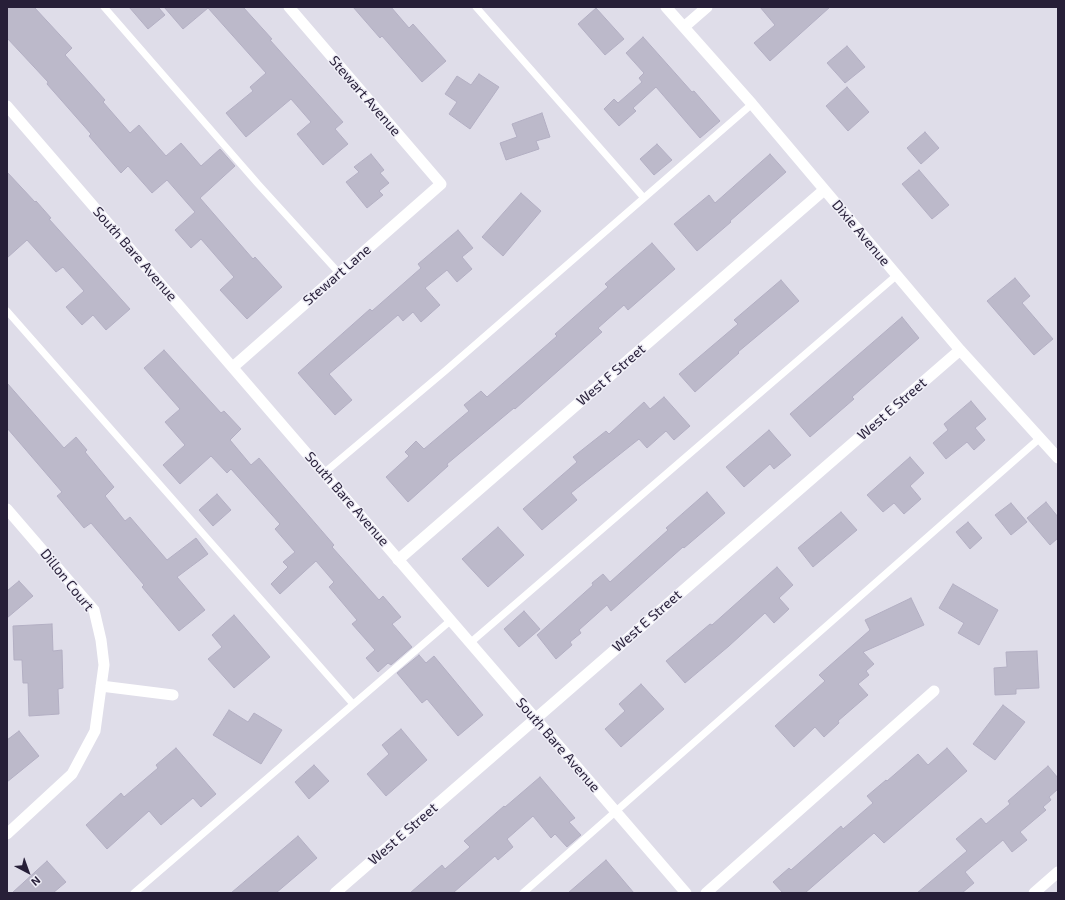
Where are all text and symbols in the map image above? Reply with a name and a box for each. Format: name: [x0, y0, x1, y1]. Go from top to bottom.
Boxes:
street label: Stewart Avenue: [326, 52, 404, 140]
street label: Dixie Avenue: [828, 197, 894, 269]
street label: South Bare Avenue: [89, 203, 181, 305]
street label: Stewart Lane: [300, 241, 374, 309]
street label: West F Street: [573, 341, 649, 409]
street label: West E Street: [854, 374, 930, 444]
street label: South Bare Avenue: [301, 448, 393, 550]
street label: Dillon Court: [37, 546, 97, 614]
street label: West E Street: [609, 586, 685, 656]
street label: South Bare Avenue: [512, 694, 604, 796]
street label: West E Street: [365, 799, 441, 869]
north arrow: [8, 852, 48, 892]
text: N: [29, 874, 43, 889]

